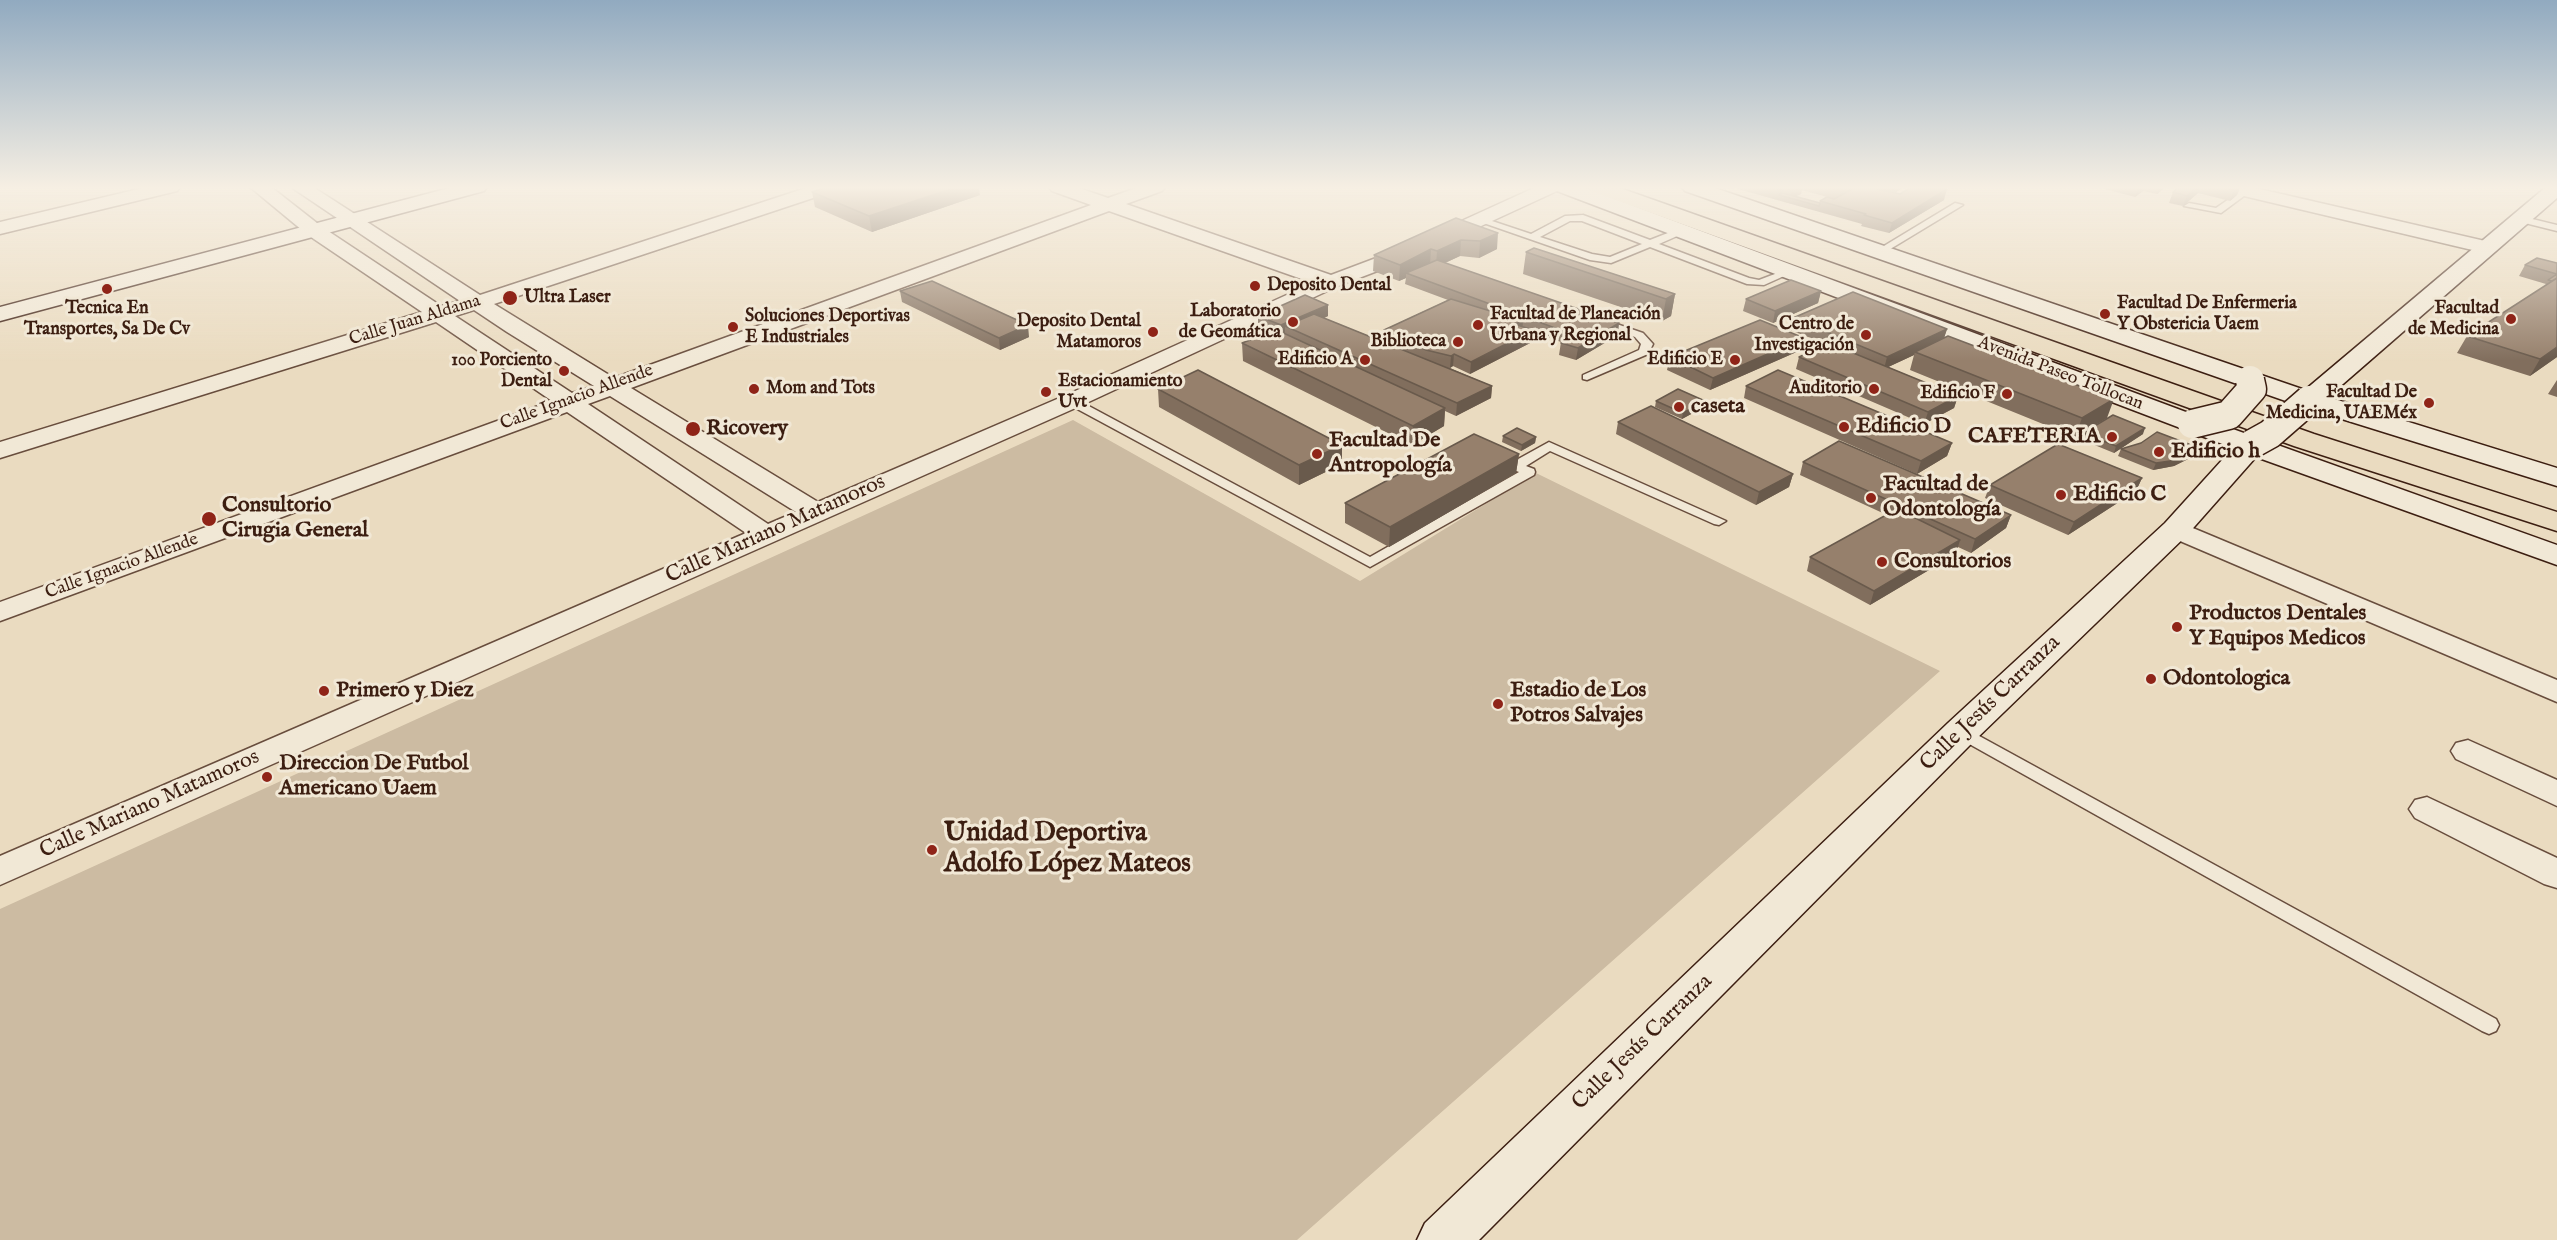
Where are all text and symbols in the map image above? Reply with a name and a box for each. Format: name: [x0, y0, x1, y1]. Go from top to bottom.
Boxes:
place label: Deposito Dental: [1267, 275, 1391, 297]
marker: Deposito Dental: [1248, 279, 1262, 293]
marker: Tecnica En Transportes, Sa De Cv: [100, 282, 114, 296]
place label: Ultra Laser: [524, 287, 611, 309]
marker: Ultra Laser: [501, 289, 519, 307]
street label: Calle Juan Aldama: [347, 291, 483, 351]
place label: Facultad De Enfermeria Y Obstericia Uaem: [2117, 293, 2297, 336]
place label: Tecnica En Transportes, Sa De Cv: [24, 298, 190, 340]
place label: Facultad de Medicina: [2408, 298, 2499, 340]
place label: Laboratorio de Geomática: [1179, 301, 1281, 344]
place label: Facultad de Planeación Urbana y Regional: [1490, 304, 1661, 346]
place label: Soluciones Deportivas E Industriales: [745, 306, 910, 348]
marker: Facultad De Enfermeria Y Obstericia Uaem: [2098, 307, 2112, 321]
place label: Deposito Dental Matamoros: [1017, 311, 1141, 354]
marker: Facultad de Medicina: [2504, 312, 2518, 326]
place label: Centro de Investigación: [1754, 314, 1854, 356]
marker: Laboratorio de Geomática: [1286, 315, 1300, 329]
marker: Facultad de Planeación Urbana y Regional: [1471, 318, 1485, 332]
marker: Soluciones Deportivas E Industriales: [726, 320, 740, 334]
marker: Deposito Dental Matamoros: [1146, 325, 1160, 339]
marker: Centro de Investigación: [1859, 328, 1873, 342]
place label: Biblioteca: [1371, 331, 1446, 353]
street label: Avenida Paseo Tollocan: [1974, 332, 2146, 416]
marker: Biblioteca: [1451, 335, 1465, 349]
place label: Edificio A: [1277, 349, 1353, 371]
place label: Edificio E: [1647, 349, 1723, 371]
place label: 100 Porciento Dental: [451, 350, 552, 392]
marker: Edificio A: [1358, 353, 1372, 367]
marker: Edificio E: [1728, 353, 1742, 367]
street label: Calle Ignacio Allende: [498, 360, 656, 436]
marker: 100 Porciento Dental: [557, 364, 571, 378]
place label: Estacionamiento Uvt: [1058, 371, 1182, 413]
place label: Mom and Tots: [766, 378, 875, 400]
place label: Auditorio: [1789, 378, 1862, 400]
marker: Mom and Tots: [747, 382, 761, 396]
marker: Auditorio: [1867, 382, 1881, 396]
place label: Facultad De Medicina, UAEMéx: [2266, 382, 2417, 424]
place label: Edificio F: [1920, 383, 1995, 405]
marker: Estacionamiento Uvt: [1039, 385, 1053, 399]
marker: Edificio F: [2000, 387, 2014, 401]
place label: caseta: [1691, 394, 1745, 420]
marker: Facultad De Medicina, UAEMéx: [2422, 396, 2436, 410]
marker: caseta: [1672, 400, 1686, 414]
place label: Edificio D: [1856, 414, 1951, 440]
place label: Ricovery: [706, 416, 788, 442]
marker: Ricovery: [684, 420, 702, 438]
marker: Edificio D: [1837, 420, 1851, 434]
place label: CAFETERIA: [1968, 424, 2100, 450]
place label: Facultad De Antropología: [1329, 428, 1452, 480]
marker: CAFETERIA: [2105, 430, 2119, 444]
place label: Edificio h: [2171, 439, 2260, 465]
marker: Edificio h: [2152, 445, 2166, 459]
marker: Facultad De Antropología: [1310, 447, 1324, 461]
street label: Calle Mariano Matamoros: [662, 470, 890, 590]
place label: Facultad de Odontología: [1883, 472, 2001, 524]
place label: Edificio C: [2073, 482, 2166, 508]
marker: Edificio C: [2054, 488, 2068, 502]
marker: Facultad de Odontología: [1864, 491, 1878, 505]
place label: Consultorio Cirugia General: [222, 493, 368, 544]
marker: Consultorio Cirugia General: [200, 510, 218, 528]
street label: Calle Ignacio Allende: [43, 529, 201, 605]
place label: Consultorios: [1894, 549, 2011, 575]
marker: Consultorios: [1875, 555, 1889, 569]
place label: Productos Dentales Y Equipos Medicos: [2189, 601, 2366, 652]
marker: Productos Dentales Y Equipos Medicos: [2170, 620, 2184, 634]
street label: Calle Jesús Carranza: [1915, 630, 2067, 778]
place label: Odontologica: [2163, 666, 2290, 692]
marker: Odontologica: [2144, 672, 2158, 686]
place label: Primero y Diez: [336, 678, 474, 704]
place label: Estadio de Los Potros Salvajes: [1510, 678, 1646, 730]
marker: Primero y Diez: [317, 684, 331, 698]
marker: Estadio de Los Potros Salvajes: [1491, 697, 1505, 711]
street label: Calle Mariano Matamoros: [36, 745, 264, 865]
place label: Direccion De Futbol Americano Uaem: [279, 751, 469, 802]
marker: Direccion De Futbol Americano Uaem: [260, 770, 274, 784]
place label: Unidad Deportiva Adolfo López Mateos: [944, 818, 1191, 881]
marker: Unidad Deportiva Adolfo López Mateos: [925, 843, 939, 857]
street label: Calle Jesús Carranza: [1567, 969, 1719, 1117]

